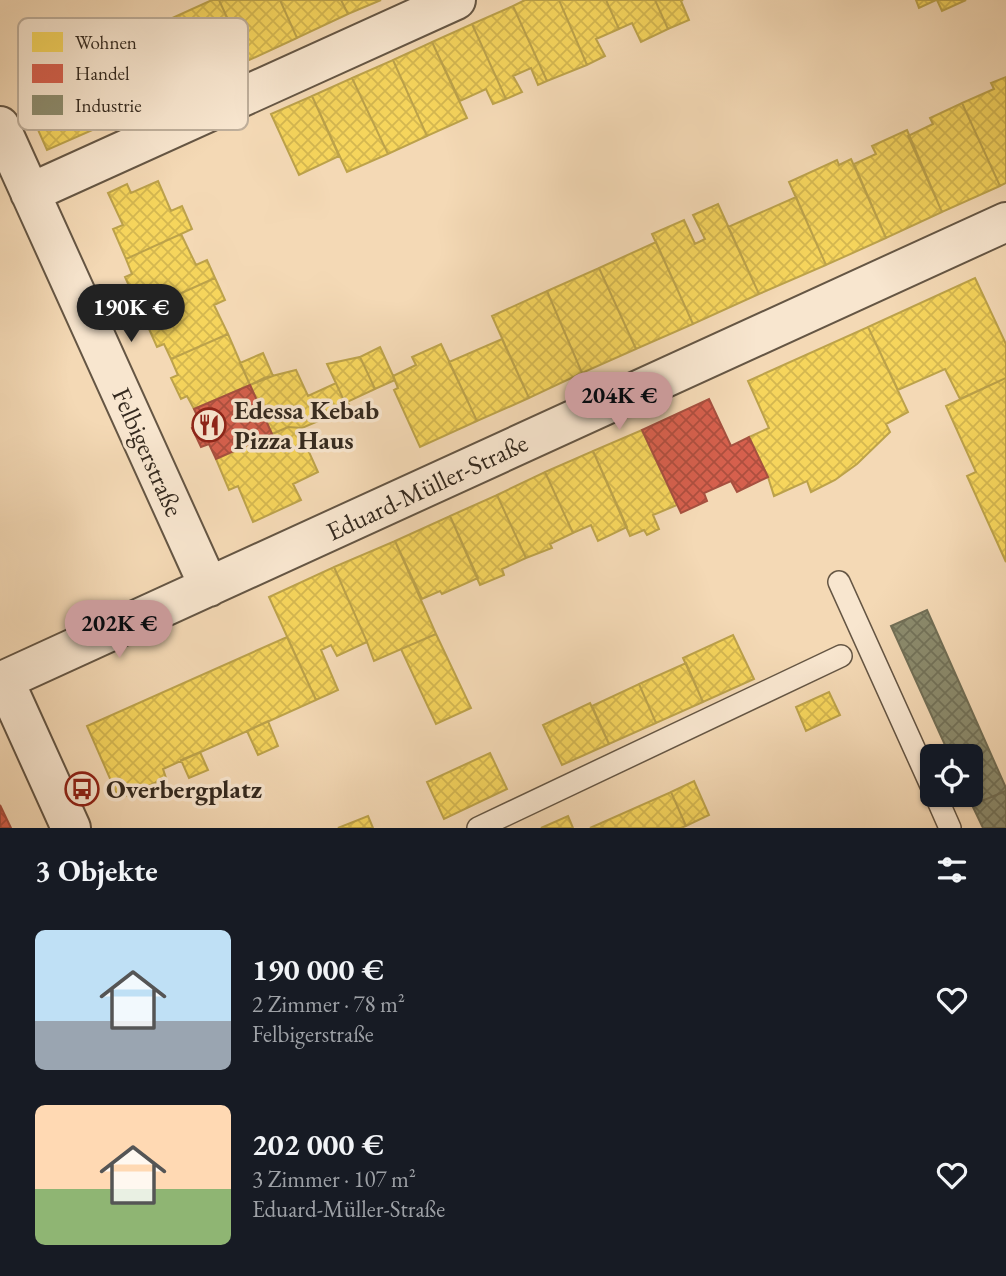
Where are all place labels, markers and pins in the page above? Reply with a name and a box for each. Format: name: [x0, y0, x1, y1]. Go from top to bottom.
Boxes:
pin: 190K €: [74, 284, 188, 344]
pin: 204K €: [562, 372, 676, 432]
place label: Edessa Kebab Pizza Haus: [234, 393, 379, 457]
restaurant icon: Edessa Kebab Pizza Haus: [190, 406, 228, 444]
pin: 202K €: [62, 600, 176, 660]
bus stop icon: Overbergplatz: [63, 770, 101, 808]
place label: Overbergplatz: [106, 772, 262, 806]

